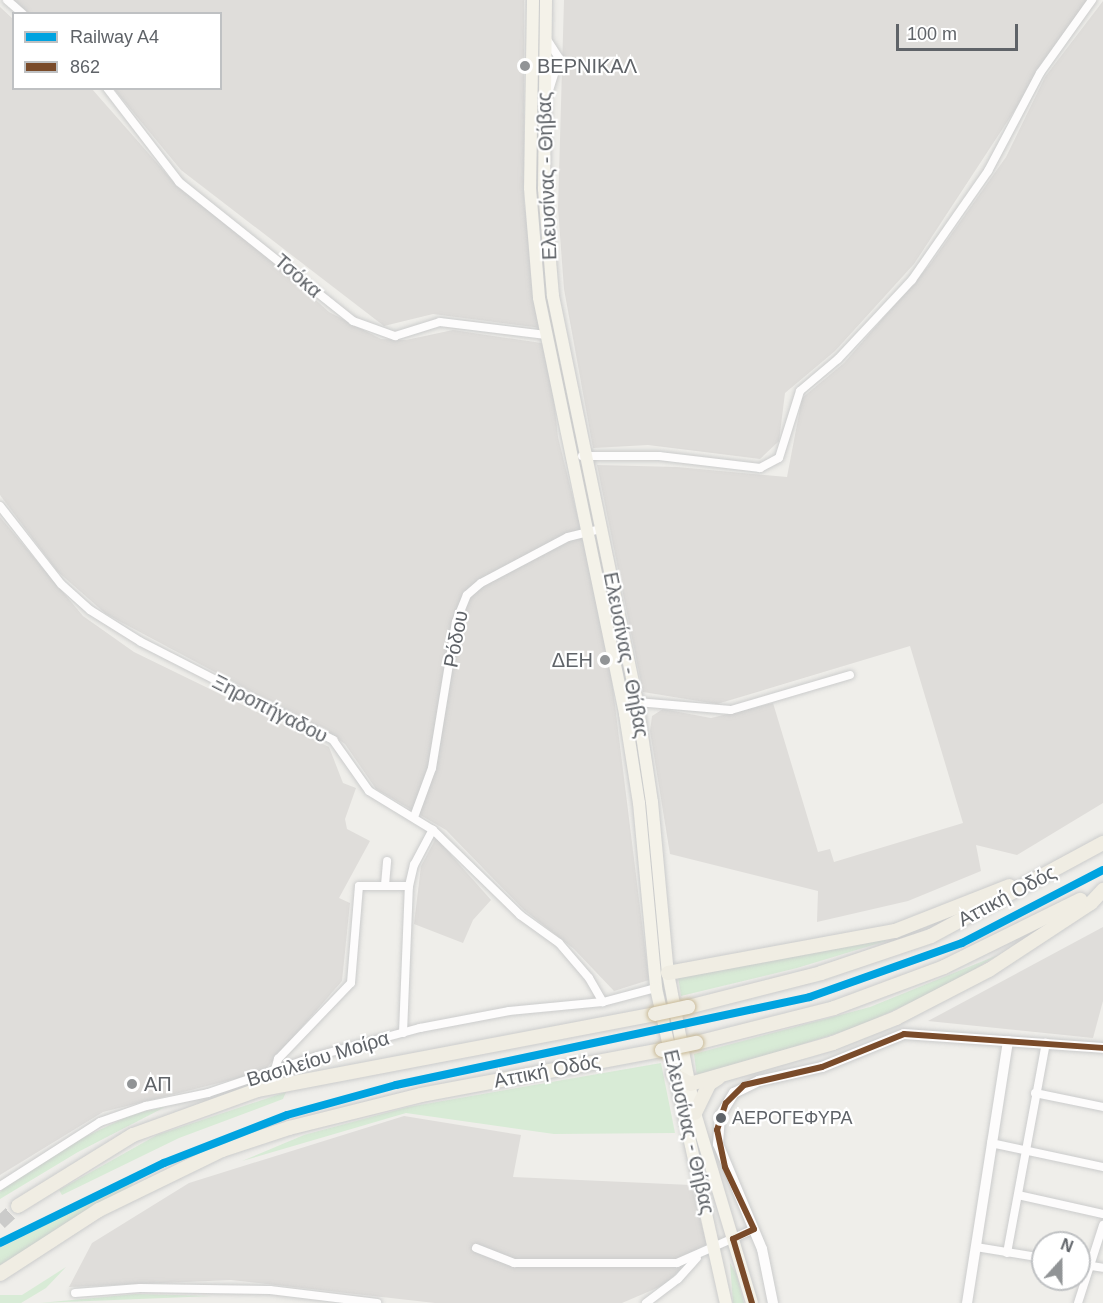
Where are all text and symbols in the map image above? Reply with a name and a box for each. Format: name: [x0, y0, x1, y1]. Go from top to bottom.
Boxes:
legend: [12, 12, 222, 90]
scale bar: [899, 12, 1020, 50]
text: 100 m: [907, 24, 957, 44]
text: Railway A4: [70, 27, 159, 47]
place label: ΒΕΡΝΙΚΑΛ: [537, 54, 637, 78]
text: 862: [70, 57, 100, 77]
marker: ΒΕΡΝΙΚΑΛ: [518, 59, 532, 73]
street label: Ελευσίνας - Θήβας: [532, 91, 562, 261]
street label: Τσόκα: [269, 249, 327, 303]
street label: Ελευσίνας - Θήβας: [598, 570, 654, 740]
street label: Ρόδου: [439, 608, 473, 670]
place label: ΔΕΗ: [552, 648, 593, 672]
marker: ΔΕΗ: [598, 653, 612, 667]
street label: Ξηροπήγαδου: [208, 670, 332, 748]
street label: Αττική Οδός: [954, 860, 1060, 932]
street label: Βασιλείου Μοίρα: [244, 1026, 392, 1092]
street label: Ελευσίνας - Θήβας: [658, 1047, 720, 1217]
street label: Αττική Οδός: [492, 1049, 602, 1093]
place label: ΑΠ: [144, 1072, 172, 1096]
marker: ΑΠ: [125, 1077, 139, 1091]
place label: ΑΕΡΟΓΕΦΥΡΑ: [732, 1107, 852, 1129]
marker: ΑΕΡΟΓΕΦΥΡΑ: [715, 1112, 727, 1124]
north arrow: [1031, 1231, 1091, 1291]
text: N: [1058, 1236, 1075, 1256]

